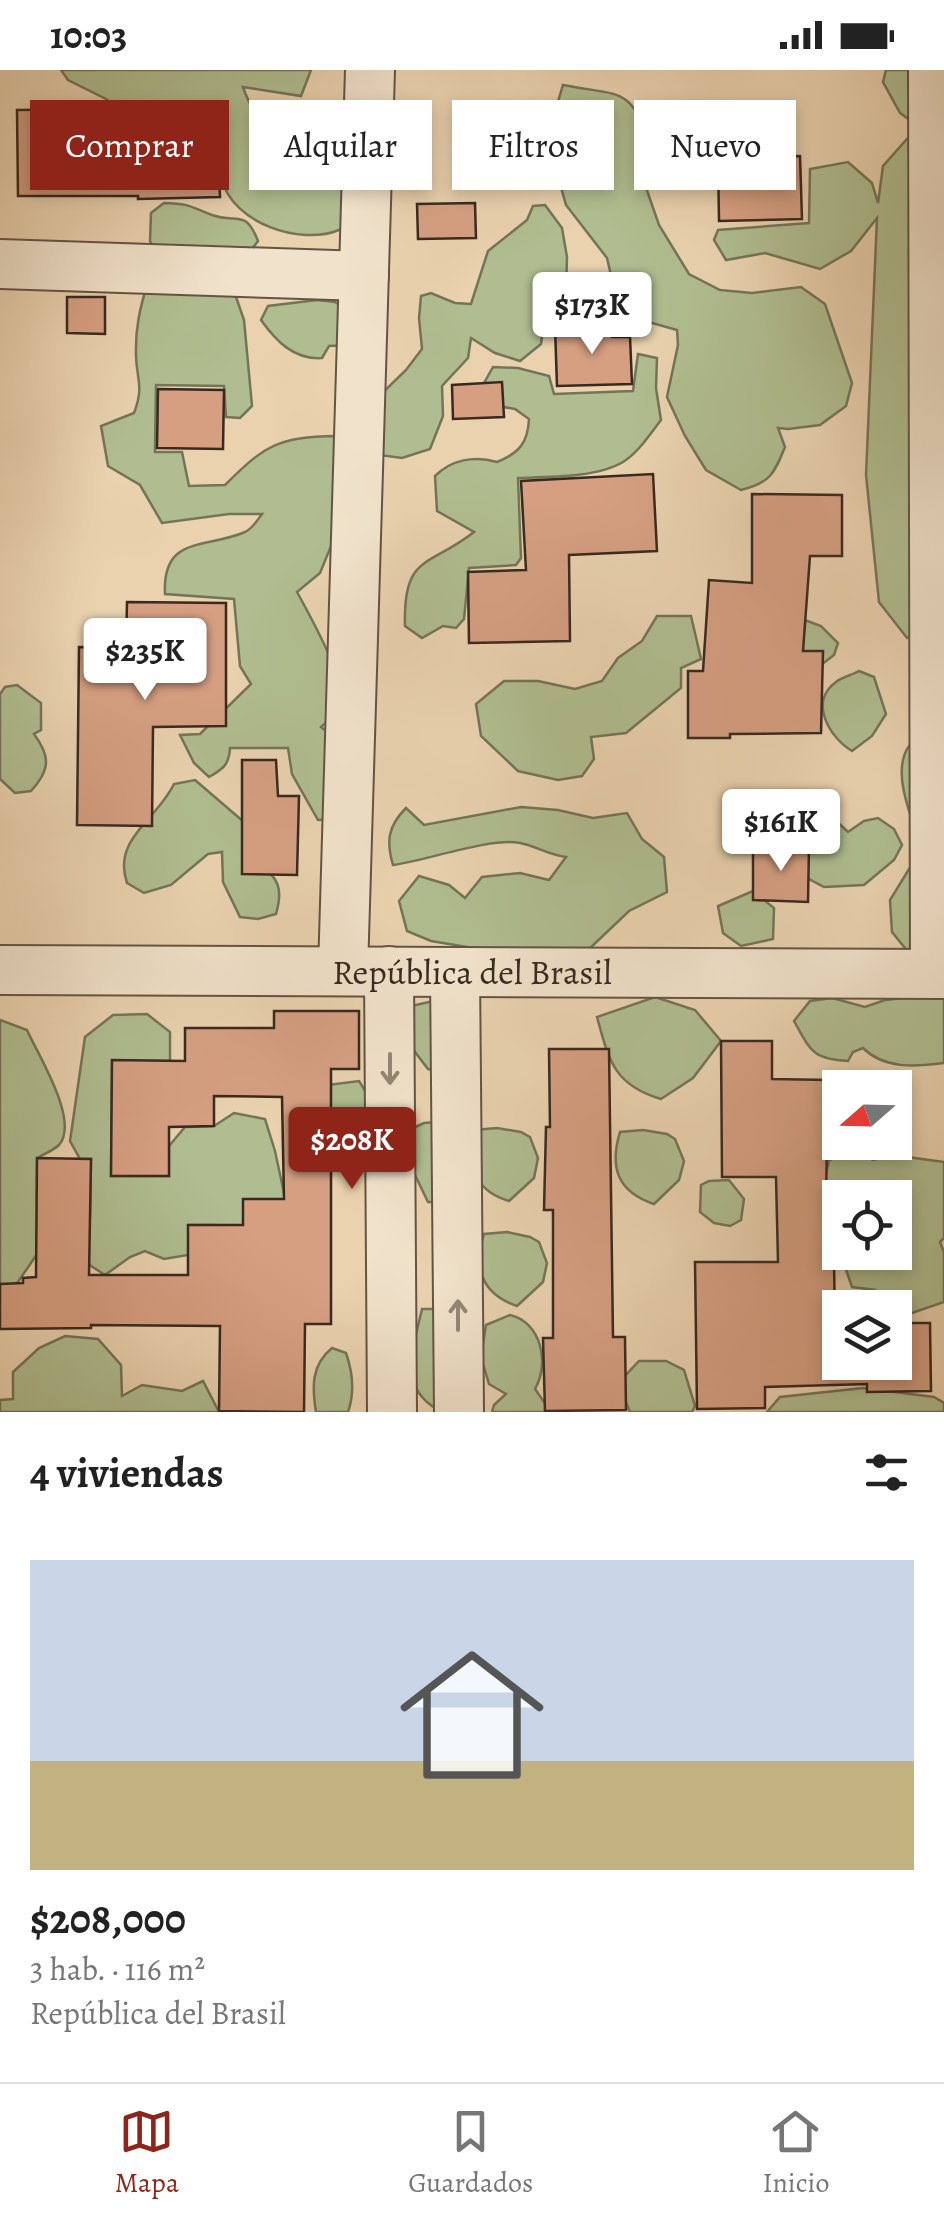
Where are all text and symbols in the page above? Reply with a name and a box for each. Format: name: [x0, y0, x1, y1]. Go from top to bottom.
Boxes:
text: 10:03: [50, 9, 127, 61]
chip: Comprar: [30, 100, 229, 190]
chip: Alquilar: [249, 100, 432, 190]
chip: Filtros: [452, 100, 614, 190]
chip: Nuevo: [634, 100, 796, 190]
pin: $173K: [522, 272, 662, 357]
text: $173K: [555, 282, 629, 326]
pin: $235K: [75, 618, 215, 703]
text: $235K: [106, 628, 184, 672]
pin: $161K: [711, 789, 851, 874]
text: $161K: [744, 799, 818, 843]
street label: República del Brasil: [332, 948, 612, 996]
one-way arrow: [380, 1052, 400, 1084]
north arrow: [822, 1070, 912, 1160]
map controls: [822, 1070, 912, 1380]
pin: $208K: [282, 1107, 422, 1192]
text: $208K: [311, 1117, 393, 1161]
button: locate: [822, 1180, 912, 1270]
button: layers: [822, 1290, 912, 1380]
one-way arrow: [448, 1299, 468, 1332]
text: 4 viviendas: [30, 1444, 224, 1501]
icon: filters: [859, 1445, 914, 1500]
icon: home: [382, 1625, 562, 1805]
text: $208,000: [30, 1890, 186, 1947]
text: 3 hab. · 116 m²: [30, 1947, 205, 1991]
text: República del Brasil: [30, 1991, 286, 2035]
tab: Mapa: [115, 2104, 179, 2202]
tab: Guardados: [408, 2104, 533, 2202]
tab: Inicio: [763, 2104, 829, 2202]

